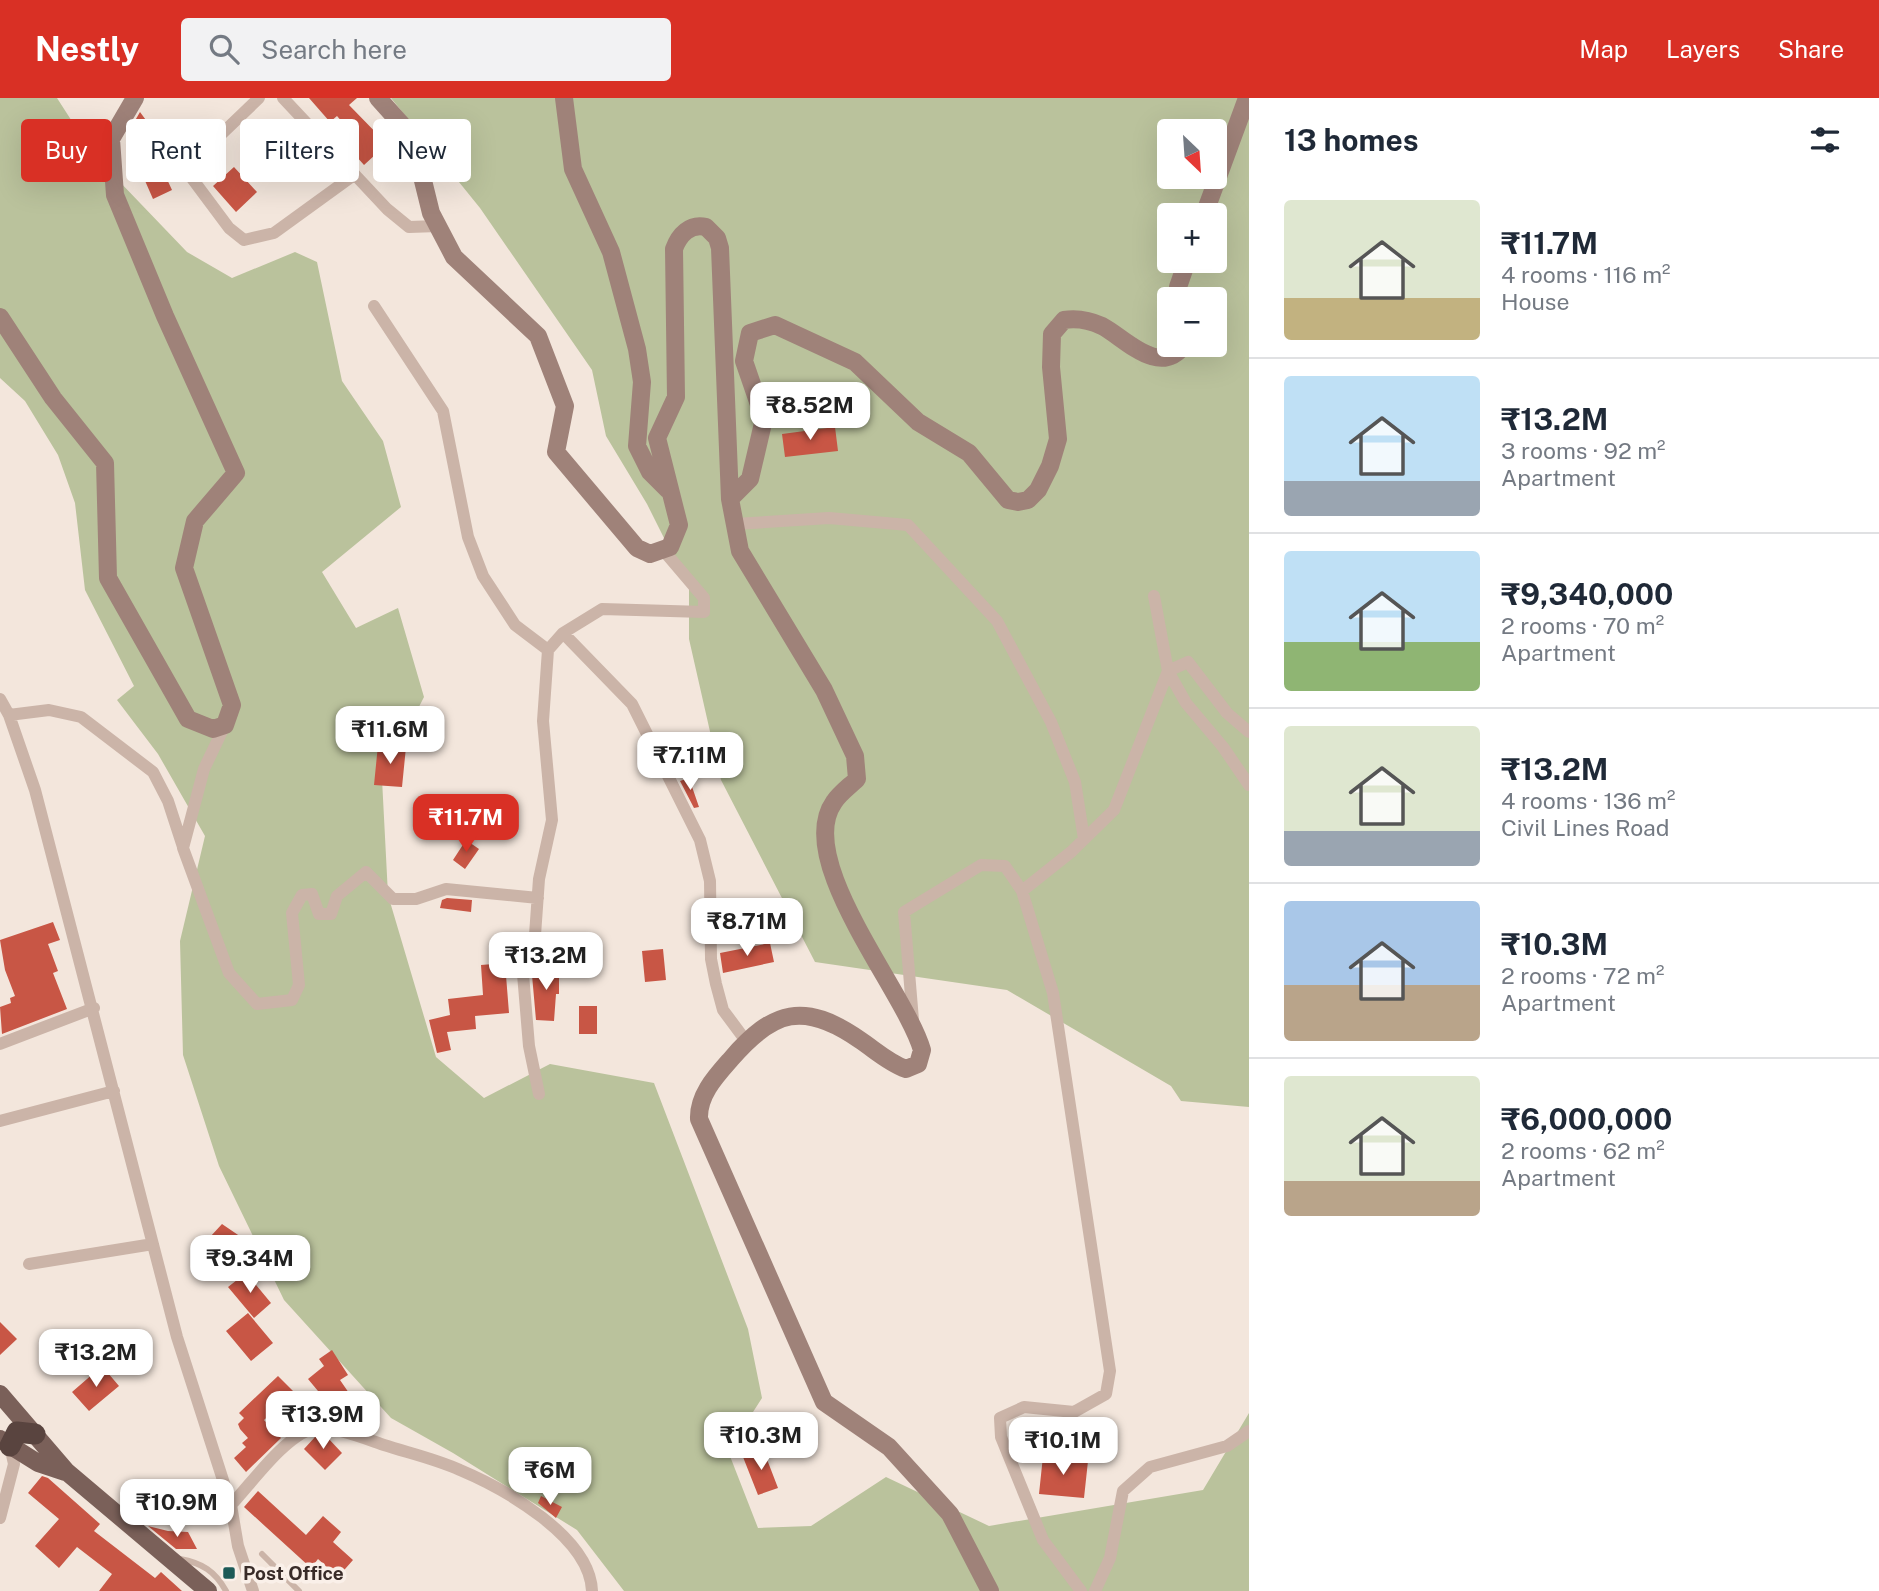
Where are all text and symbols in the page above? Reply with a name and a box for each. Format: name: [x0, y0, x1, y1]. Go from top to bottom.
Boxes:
search box: [181, 18, 671, 81]
text: Nestly: [35, 30, 139, 68]
icon: search: [205, 30, 243, 68]
text: Search here: [261, 34, 407, 65]
text: Map: [1579, 35, 1628, 63]
text: Layers: [1666, 35, 1740, 63]
text: Share: [1778, 35, 1844, 63]
chip: Buy: [21, 119, 112, 182]
chip: Rent: [126, 119, 226, 182]
chip: Filters: [240, 119, 359, 182]
chip: New: [373, 119, 471, 182]
north arrow: [1157, 119, 1227, 189]
map controls: [1157, 119, 1227, 357]
icon: filters: [1806, 121, 1844, 159]
text: 13 homes: [1284, 122, 1419, 158]
button: +: [1157, 203, 1227, 273]
text: ₹11.7M: [1501, 225, 1598, 261]
icon: home: [1340, 228, 1424, 312]
text: 4 rooms · 116 m²: [1501, 261, 1670, 288]
button: −: [1157, 287, 1227, 357]
text: House: [1501, 288, 1569, 315]
pin: ₹8.52M: [753, 382, 867, 442]
text: ₹8.52M: [766, 391, 854, 418]
text: ₹13.2M: [1501, 401, 1608, 437]
icon: home: [1340, 404, 1424, 488]
text: 3 rooms · 92 m²: [1501, 437, 1666, 464]
text: Apartment: [1501, 464, 1616, 491]
text: ₹9,340,000: [1501, 576, 1673, 612]
icon: home: [1340, 579, 1424, 663]
text: 2 rooms · 70 m²: [1501, 612, 1664, 639]
text: Apartment: [1501, 639, 1616, 666]
pin: ₹11.6M: [333, 706, 447, 766]
text: ₹11.6M: [352, 715, 428, 742]
pin: ₹7.11M: [633, 732, 747, 792]
text: ₹7.11M: [653, 741, 727, 768]
text: ₹13.2M: [1501, 751, 1608, 787]
icon: home: [1340, 754, 1424, 838]
text: 4 rooms · 136 m²: [1501, 787, 1675, 814]
pin: ₹11.7M: [409, 794, 523, 854]
text: ₹11.7M: [429, 803, 503, 830]
text: Civil Lines Road: [1501, 814, 1670, 841]
pin: ₹8.71M: [690, 898, 804, 958]
text: ₹8.71M: [707, 907, 787, 934]
text: ₹10.3M: [1501, 926, 1608, 962]
icon: home: [1340, 929, 1424, 1013]
pin: ₹13.2M: [489, 932, 603, 992]
text: ₹13.2M: [505, 941, 587, 968]
text: 2 rooms · 72 m²: [1501, 962, 1664, 989]
text: Apartment: [1501, 989, 1616, 1016]
text: ₹6,000,000: [1501, 1101, 1672, 1137]
icon: home: [1340, 1104, 1424, 1188]
text: 2 rooms · 62 m²: [1501, 1137, 1665, 1164]
text: Apartment: [1501, 1164, 1616, 1191]
pin: ₹9.34M: [193, 1236, 307, 1295]
text: ₹9.34M: [206, 1244, 294, 1271]
pin: ₹13.2M: [39, 1330, 153, 1389]
text: ₹13.2M: [55, 1338, 137, 1365]
pin: ₹13.9M: [266, 1392, 380, 1451]
text: ₹13.9M: [282, 1400, 364, 1427]
pin: ₹10.3M: [704, 1412, 818, 1472]
pin: ₹10.1M: [1006, 1418, 1120, 1477]
text: ₹10.3M: [720, 1421, 802, 1448]
text: ₹10.1M: [1025, 1426, 1101, 1453]
pin: ₹6M: [516, 1448, 584, 1507]
text: ₹6M: [524, 1456, 576, 1483]
pin: ₹10.9M: [120, 1480, 234, 1539]
text: ₹10.9M: [136, 1488, 218, 1515]
place label: Post Office: [243, 1562, 344, 1584]
marker: Post Office: [221, 1565, 237, 1581]

